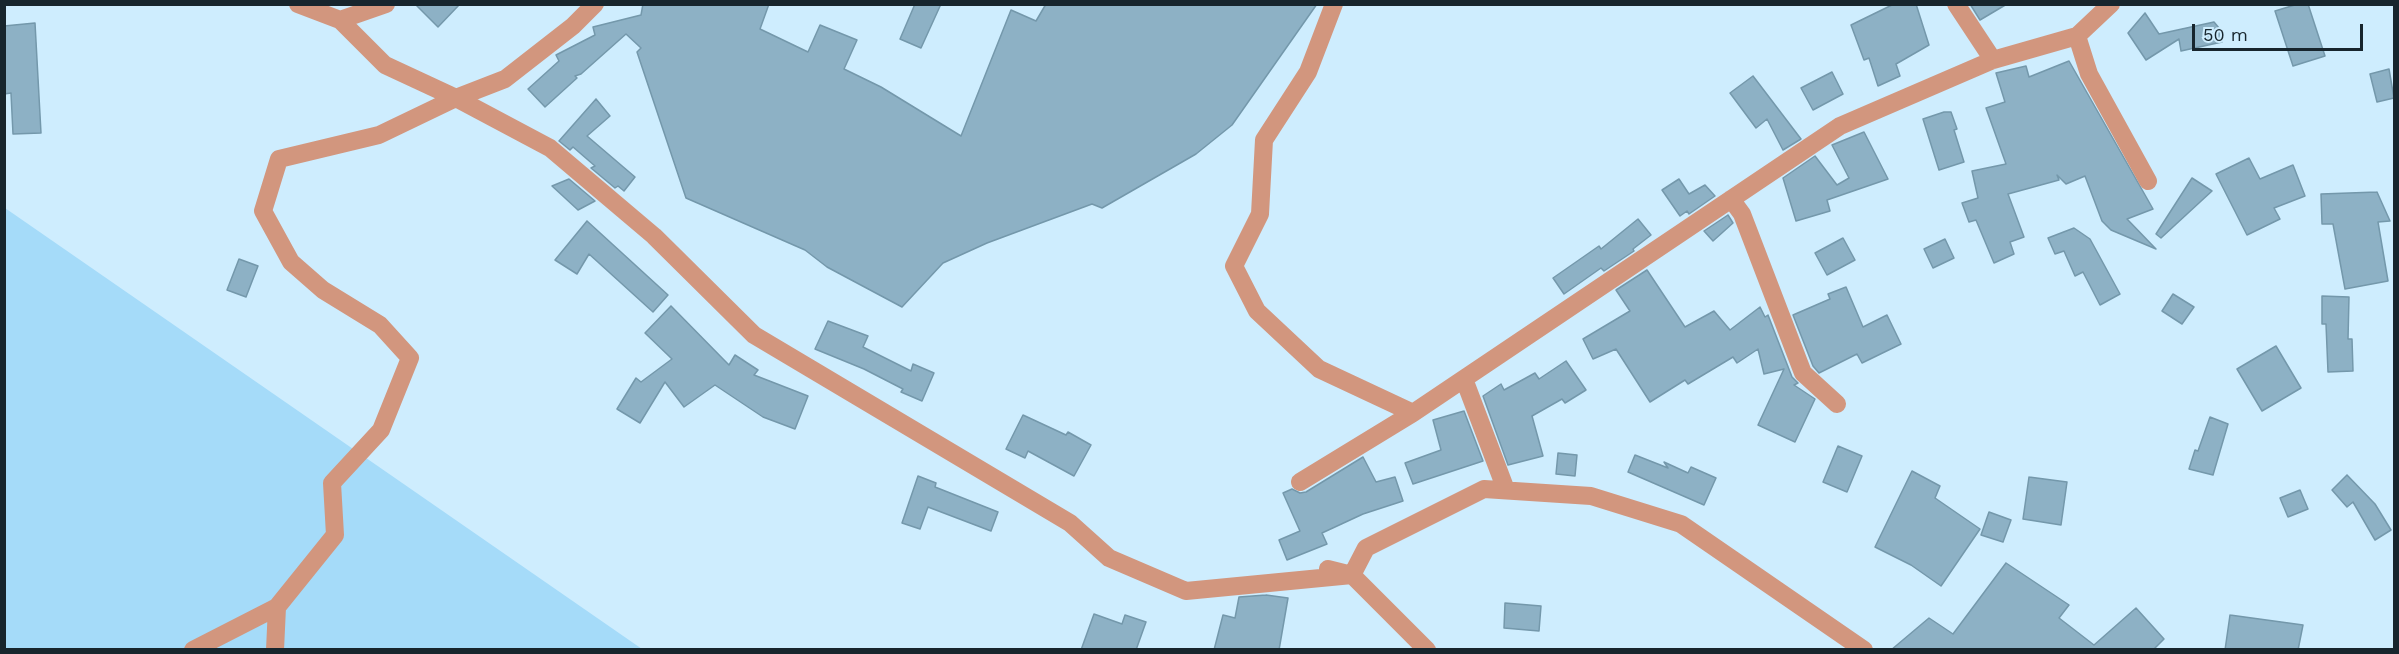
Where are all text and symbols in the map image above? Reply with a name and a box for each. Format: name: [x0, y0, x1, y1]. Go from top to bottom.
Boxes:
scale bar: [2195, 12, 2366, 50]
text: 50 m: [2203, 24, 2248, 45]

